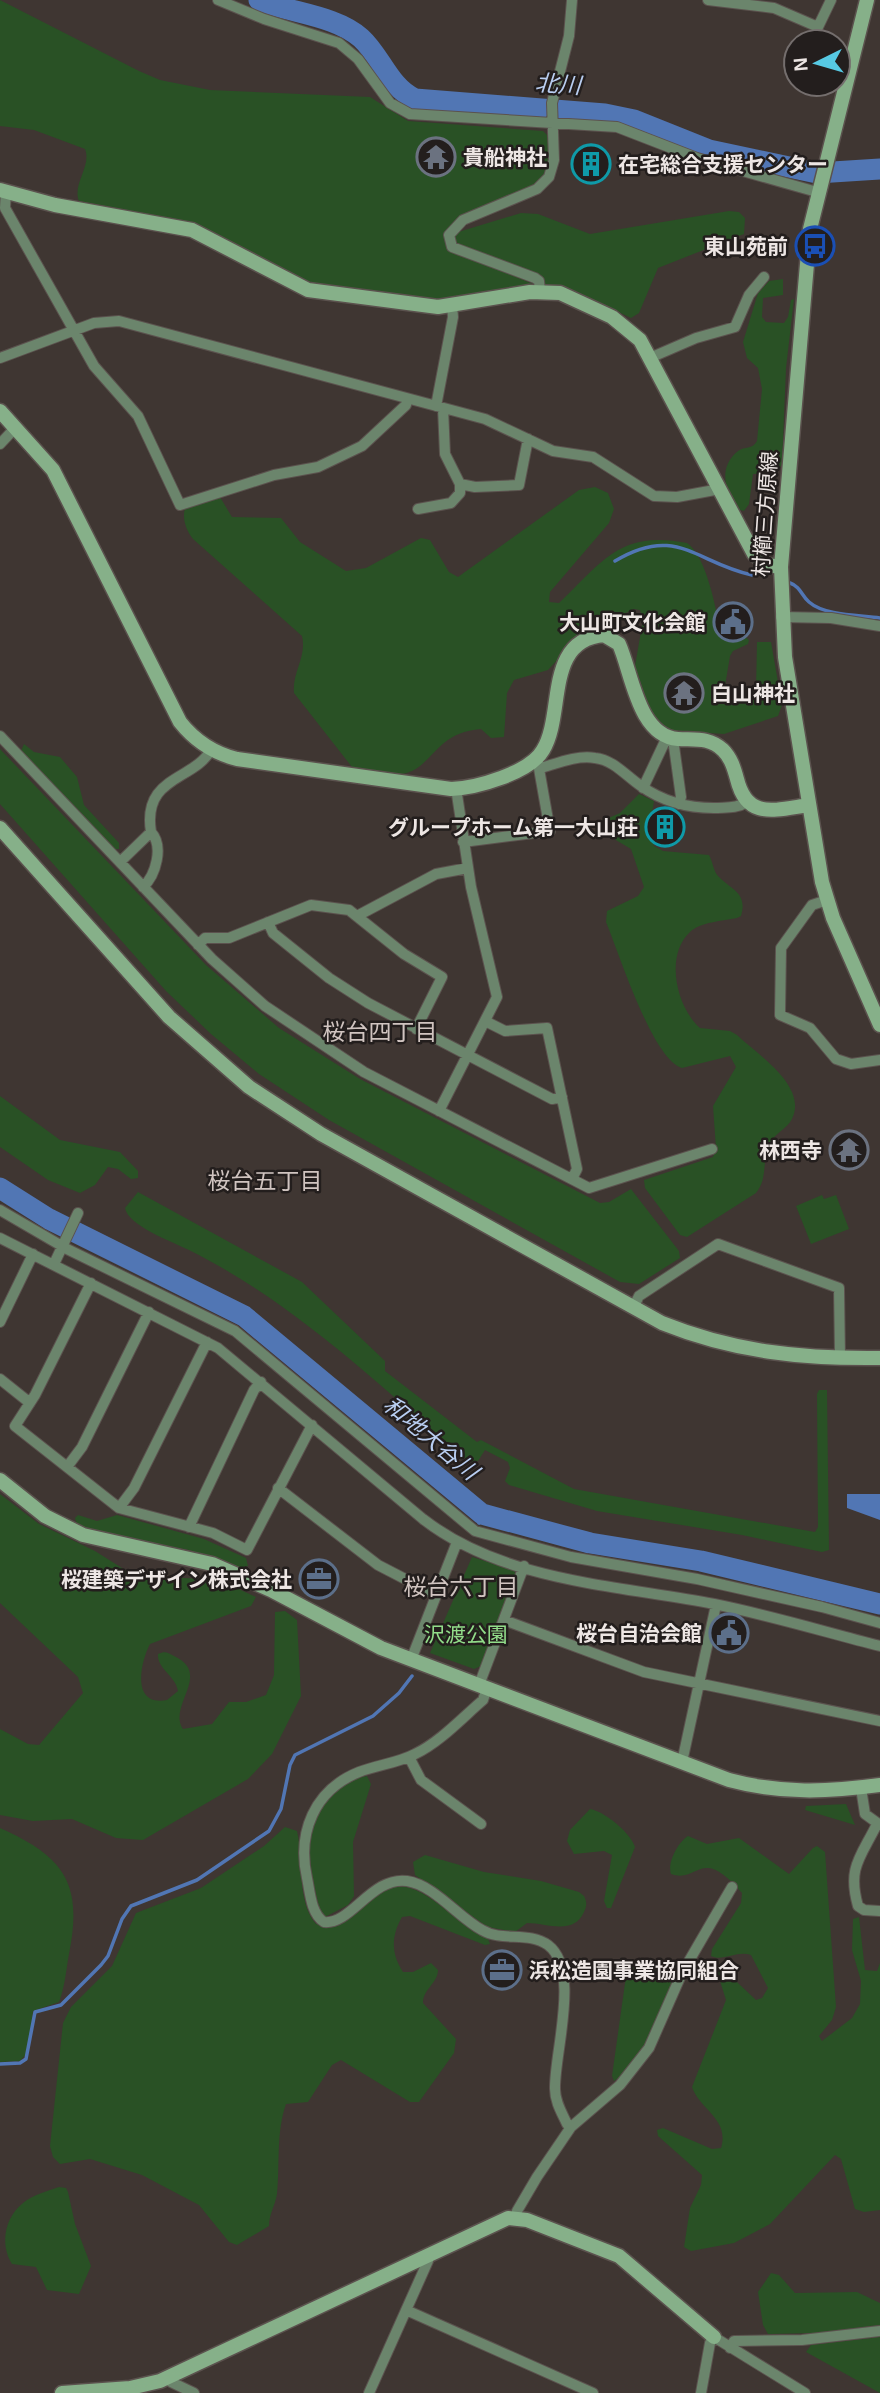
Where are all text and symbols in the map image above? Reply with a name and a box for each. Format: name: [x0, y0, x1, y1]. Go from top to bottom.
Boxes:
north arrow: [782, 28, 852, 98]
text: N: [790, 57, 812, 72]
water label: 北川: [534, 69, 585, 99]
temple icon: 貴船神社: [415, 136, 457, 178]
building icon: 在宅総合支援センター: [570, 143, 612, 185]
place label: 貴船神社: [463, 146, 547, 169]
place label: 在宅総合支援センター: [618, 153, 828, 176]
bus stop icon: 東山苑前: [794, 225, 836, 267]
place label: 東山苑前: [704, 235, 788, 258]
street label: 村櫛三方原線: [749, 450, 781, 578]
public building icon: 大山町文化会館: [712, 601, 754, 643]
place label: 大山町文化会館: [559, 611, 706, 634]
temple icon: 白山神社: [663, 672, 705, 714]
place label: 白山神社: [711, 682, 795, 705]
building icon: グループホーム第一大山荘: [644, 806, 686, 848]
place label: グループホーム第一大山荘: [388, 816, 638, 839]
district label: 桜台四丁目: [323, 1019, 438, 1045]
temple icon: 林西寺: [828, 1129, 870, 1171]
place label: 林西寺: [759, 1139, 822, 1162]
district label: 桜台五丁目: [208, 1168, 323, 1194]
water label: 和地大谷川: [379, 1391, 486, 1487]
office icon: 桜建築デザイン株式会社: [298, 1558, 340, 1600]
place label: 桜建築デザイン株式会社: [61, 1568, 292, 1591]
district label: 桜台六丁目: [404, 1574, 519, 1600]
public building icon: 桜台自治会館: [708, 1612, 750, 1654]
place label: 桜台自治会館: [576, 1622, 702, 1645]
park label: 沢渡公園: [424, 1623, 508, 1646]
office icon: 浜松造園事業協同組合: [481, 1949, 523, 1991]
place label: 浜松造園事業協同組合: [529, 1959, 739, 1982]

